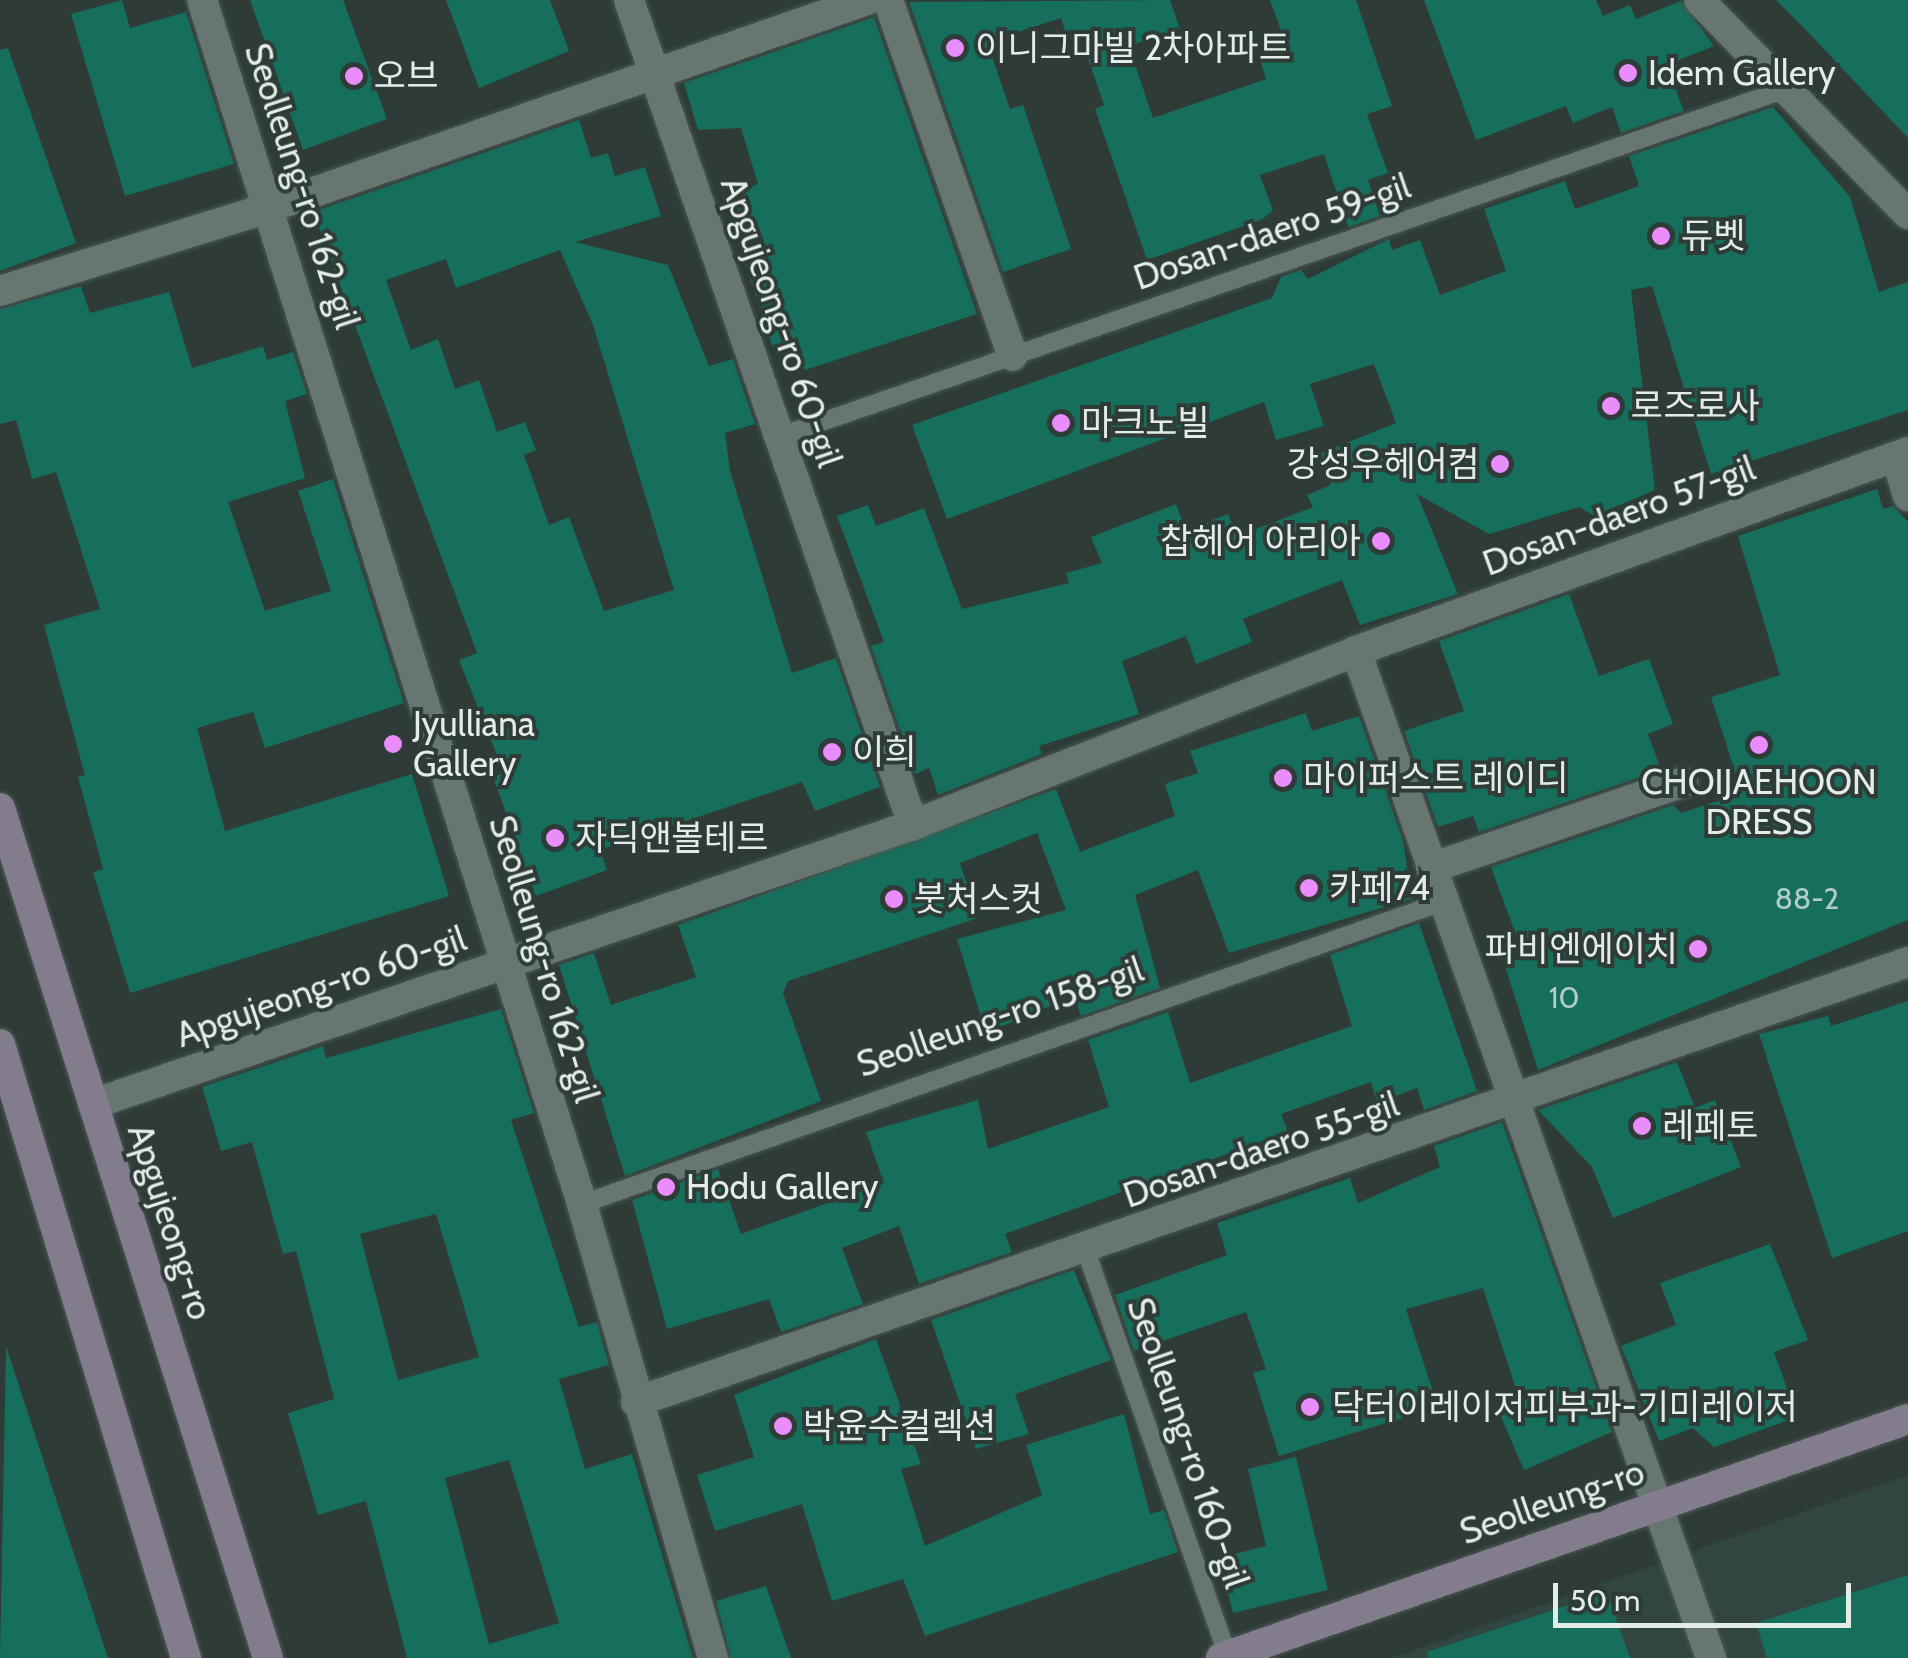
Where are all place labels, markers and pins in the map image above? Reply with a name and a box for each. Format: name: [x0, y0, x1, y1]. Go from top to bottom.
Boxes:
place label: 이니그마빌 2차아파트: [975, 27, 1291, 69]
marker: 이니그마빌 2차아파트: [944, 37, 966, 59]
place label: Idem Gallery: [1648, 52, 1836, 94]
place label: 오브: [374, 55, 438, 97]
marker: Idem Gallery: [1617, 62, 1639, 84]
marker: 오브: [343, 65, 365, 87]
place label: 듀벳: [1681, 215, 1745, 257]
marker: 듀벳: [1650, 225, 1672, 247]
place label: 로즈로사: [1631, 385, 1760, 427]
marker: 로즈로사: [1600, 395, 1622, 417]
place label: 마크노빌: [1081, 402, 1210, 444]
marker: 마크노빌: [1050, 412, 1072, 434]
place label: 강성우헤어컴: [1287, 443, 1480, 485]
marker: 강성우헤어컴: [1489, 453, 1511, 475]
place label: 찹헤어 아리아: [1160, 520, 1361, 562]
marker: 찹헤어 아리아: [1370, 530, 1392, 552]
place label: Jyulliana Gallery: [413, 703, 535, 785]
place label: 이희: [852, 731, 916, 773]
marker: Jyulliana Gallery: [382, 733, 404, 755]
marker: CHOIJAEHOON DRESS: [1748, 734, 1770, 756]
marker: 이희: [821, 741, 843, 763]
place label: 마이퍼스트 레이디: [1303, 757, 1568, 799]
place label: CHOIJAEHOON DRESS: [1641, 761, 1877, 843]
marker: 마이퍼스트 레이디: [1272, 767, 1294, 789]
place label: 자딕앤볼테르: [575, 817, 768, 859]
marker: 자딕앤볼테르: [544, 827, 566, 849]
place label: 카페74: [1329, 867, 1430, 909]
marker: 카페74: [1298, 877, 1320, 899]
place label: 붓처스컷: [914, 878, 1043, 920]
marker: 붓처스컷: [883, 888, 905, 910]
place label: 파비엔에이치: [1485, 928, 1678, 970]
marker: 파비엔에이치: [1687, 938, 1709, 960]
place label: 레페토: [1662, 1105, 1759, 1147]
marker: 레페토: [1631, 1115, 1653, 1137]
place label: Hodu Gallery: [686, 1166, 878, 1208]
marker: Hodu Gallery: [655, 1176, 677, 1198]
place label: 닥터이레이저피부과-기미레이저: [1332, 1386, 1798, 1428]
marker: 닥터이레이저피부과-기미레이저: [1297, 1394, 1323, 1420]
place label: 박윤수컬렉션: [803, 1405, 996, 1447]
marker: 박윤수컬렉션: [772, 1415, 794, 1437]

